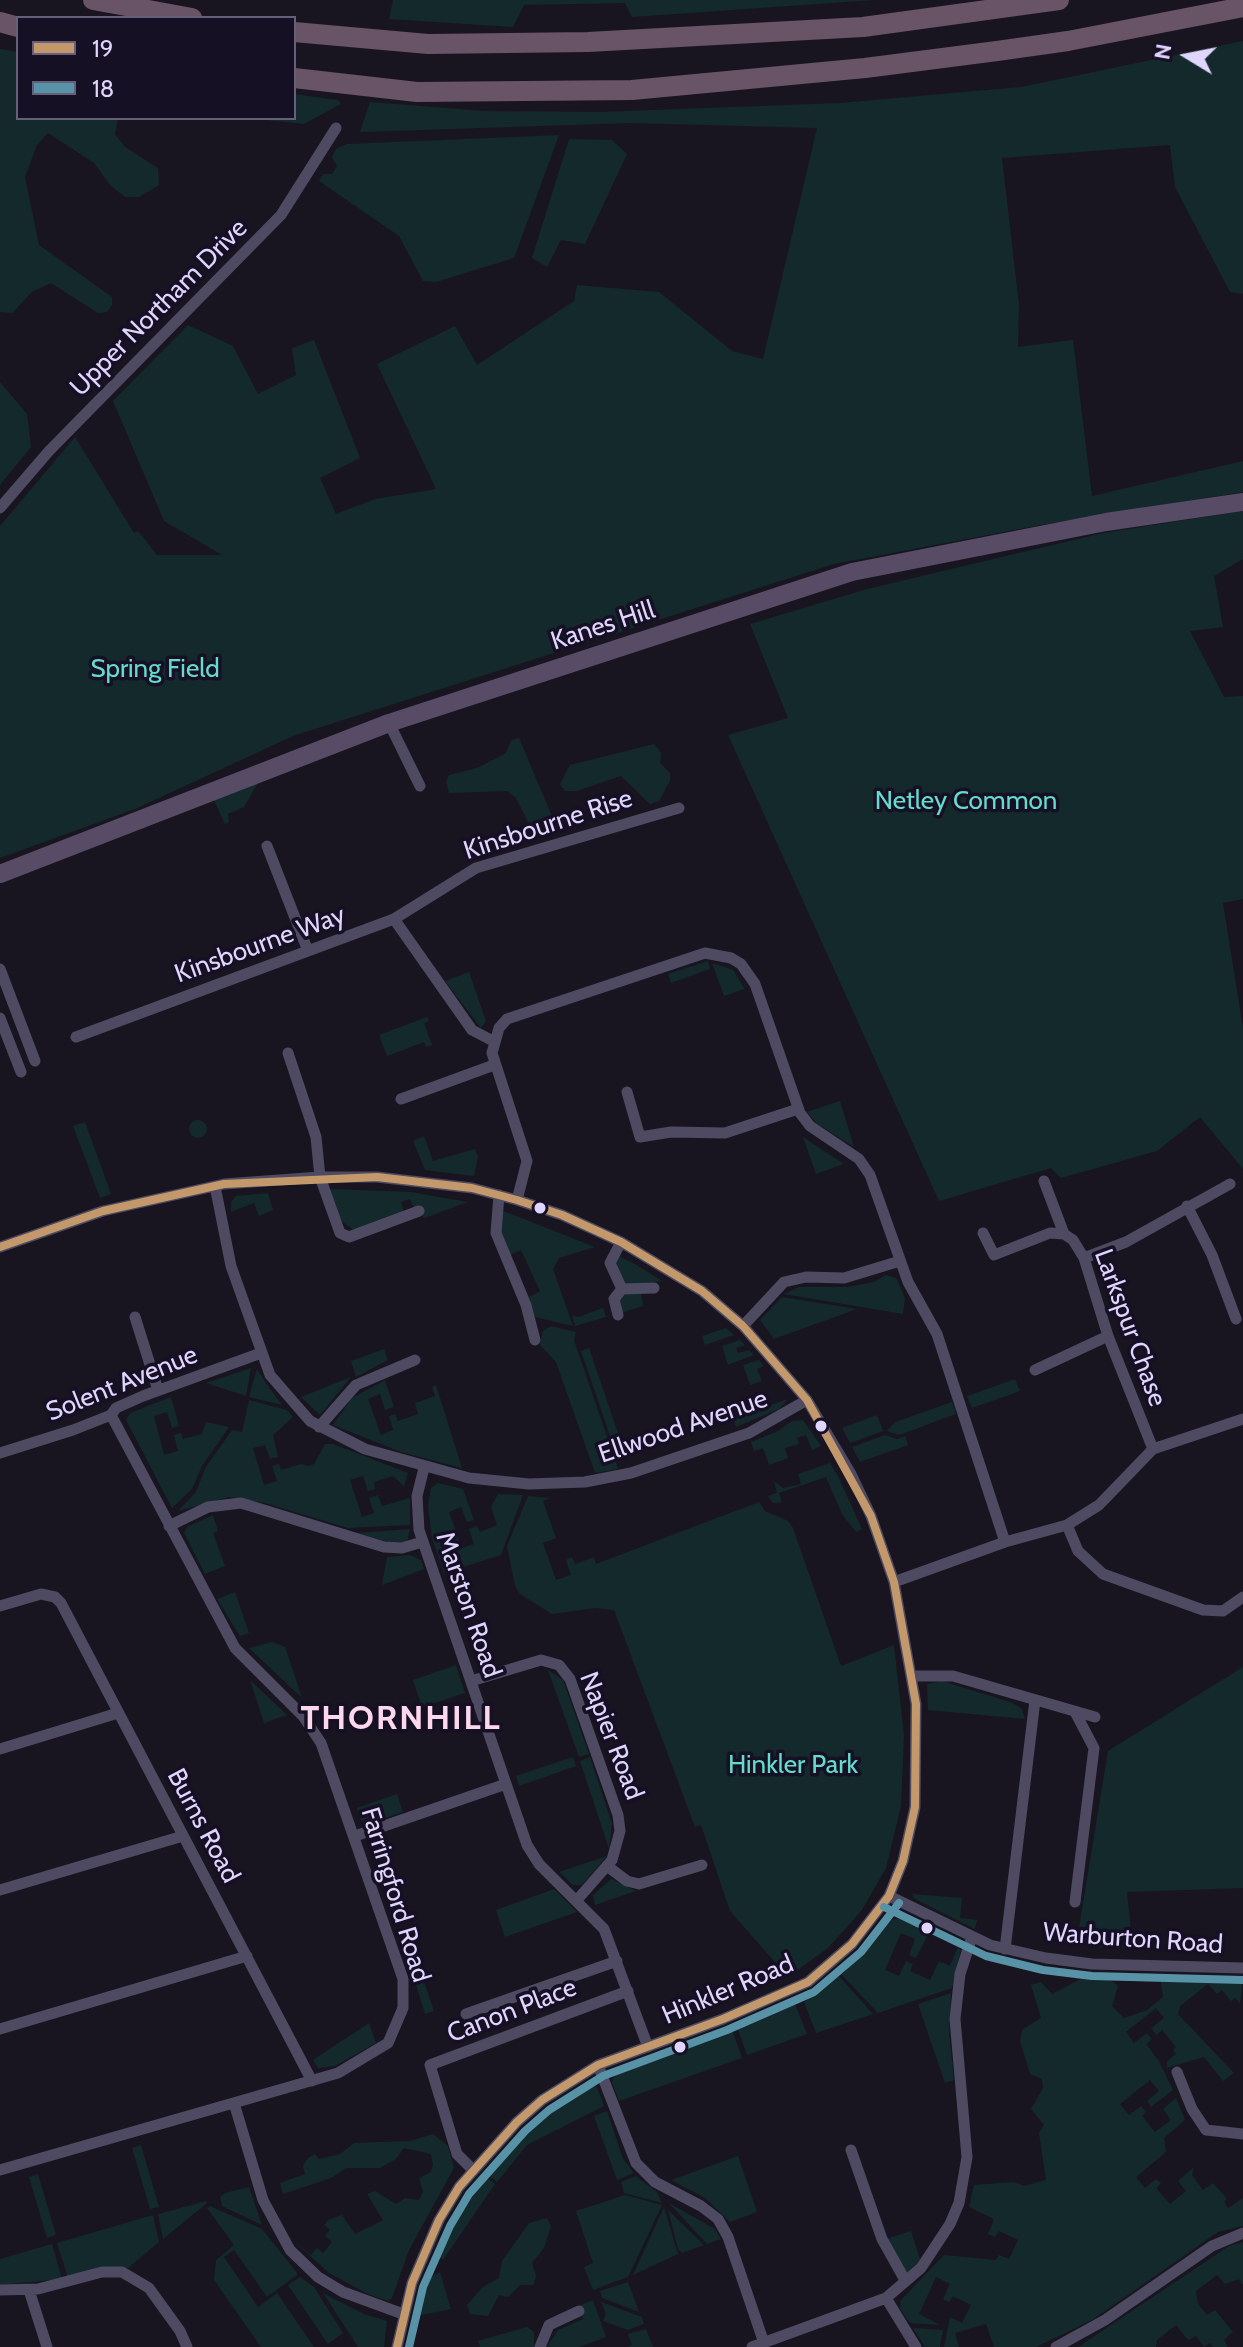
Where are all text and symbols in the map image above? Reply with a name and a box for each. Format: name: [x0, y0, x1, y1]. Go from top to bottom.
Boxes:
legend: [16, 16, 296, 120]
north arrow: [1147, 16, 1227, 96]
text: 19: [92, 34, 113, 63]
text: N: [1148, 42, 1178, 62]
text: 18: [92, 74, 114, 103]
street label: Upper Northam Drive: [64, 213, 254, 403]
street label: Kanes Hill: [547, 595, 659, 657]
park label: Spring Field: [90, 653, 220, 685]
street label: Kinsbourne Rise: [460, 783, 636, 867]
park label: Netley Common: [875, 785, 1057, 817]
street label: Kinsbourne Way: [171, 900, 349, 990]
unlabelled marker: [532, 1200, 548, 1216]
street label: Larkspur Chase: [1087, 1245, 1173, 1411]
street label: Solent Avenue: [42, 1340, 202, 1428]
street label: Ellwood Avenue: [594, 1384, 772, 1470]
unlabelled marker: [813, 1418, 829, 1434]
street label: Marston Road: [428, 1528, 508, 1682]
street label: Napier Road: [572, 1668, 650, 1804]
district label: THORNHILL: [300, 1699, 502, 1739]
park label: Hinkler Park: [728, 1749, 858, 1781]
street label: Burns Road: [160, 1764, 246, 1888]
street label: Farringford Road: [354, 1804, 436, 1986]
street label: Warburton Road: [1042, 1917, 1224, 1961]
unlabelled marker: [919, 1920, 935, 1936]
street label: Hinkler Road: [658, 1948, 798, 2032]
street label: Canon Place: [443, 1972, 581, 2050]
unlabelled marker: [672, 2039, 688, 2055]

